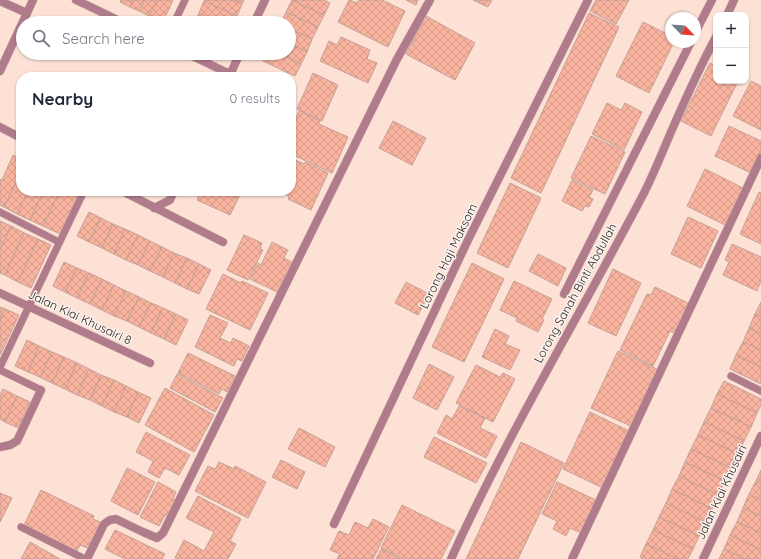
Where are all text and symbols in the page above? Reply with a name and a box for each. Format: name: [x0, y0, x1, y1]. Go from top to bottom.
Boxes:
north arrow: [665, 12, 701, 48]
map controls: [713, 12, 749, 84]
button: +: [713, 12, 749, 48]
search box: [16, 16, 296, 60]
icon: search: [30, 27, 52, 49]
text: Search here: [62, 29, 145, 48]
button: −: [713, 48, 749, 84]
text: Nearby: [32, 88, 93, 109]
text: 0 results: [229, 90, 280, 106]
street label: Lorong Haji Maksom: [416, 201, 480, 311]
street label: Lorong Sanah Binti Abdullah: [530, 221, 620, 365]
street label: Jalan Kiai Khusairi 8: [26, 286, 134, 348]
street label: Jalan Kiai Khusairi: [693, 442, 749, 542]

